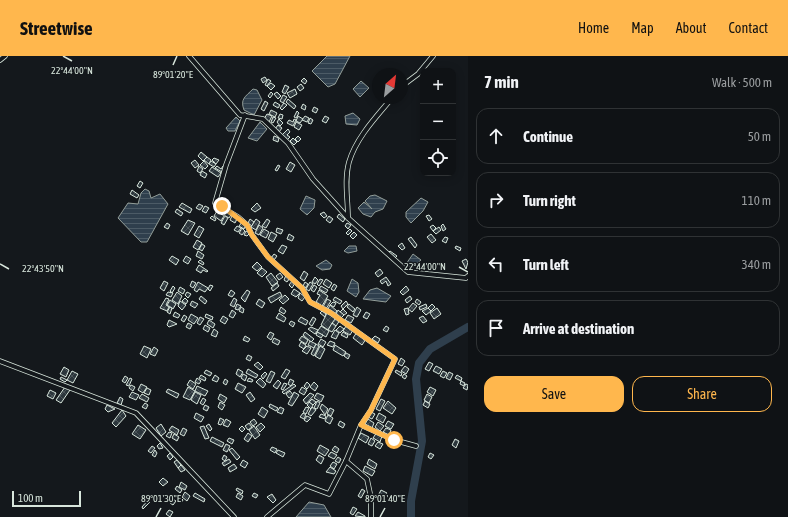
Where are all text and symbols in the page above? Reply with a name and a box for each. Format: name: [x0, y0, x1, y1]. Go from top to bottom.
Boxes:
text: Streetwise: [20, 17, 93, 39]
text: Home: [578, 20, 609, 36]
text: Map: [631, 20, 654, 36]
text: About: [676, 20, 707, 36]
text: Contact: [729, 20, 768, 36]
text: 22°44'00"N: [51, 65, 93, 76]
north arrow: [372, 68, 408, 104]
map controls: [420, 68, 456, 176]
button: +: [420, 68, 456, 104]
text: 89°01'20"E: [153, 69, 194, 80]
text: 7 min: [484, 72, 519, 92]
text: Walk · 500 m: [712, 75, 772, 90]
button: −: [420, 104, 456, 140]
icon: ahead: [485, 125, 507, 147]
text: Continue: [523, 128, 573, 145]
text: 50 m: [748, 129, 771, 144]
button: locate: [420, 140, 456, 176]
icon: right: [485, 189, 507, 211]
text: Turn right: [523, 192, 576, 209]
text: 110 m: [742, 193, 771, 208]
route end: [213, 197, 231, 215]
icon: left: [485, 253, 507, 275]
text: Turn left: [523, 256, 569, 273]
text: 340 m: [742, 257, 771, 272]
text: 22°44'00"N: [404, 261, 446, 272]
text: 22°43'50"N: [22, 263, 64, 274]
icon: arrive: [485, 317, 507, 339]
text: Arrive at destination: [523, 320, 634, 337]
button: Save: [484, 376, 624, 412]
button: Share: [632, 376, 772, 412]
route start: [385, 431, 403, 449]
scale bar: [12, 489, 81, 508]
text: 100 m: [18, 492, 43, 504]
text: 89°01'30"E: [141, 493, 182, 504]
text: 89°01'40"E: [365, 493, 406, 504]

